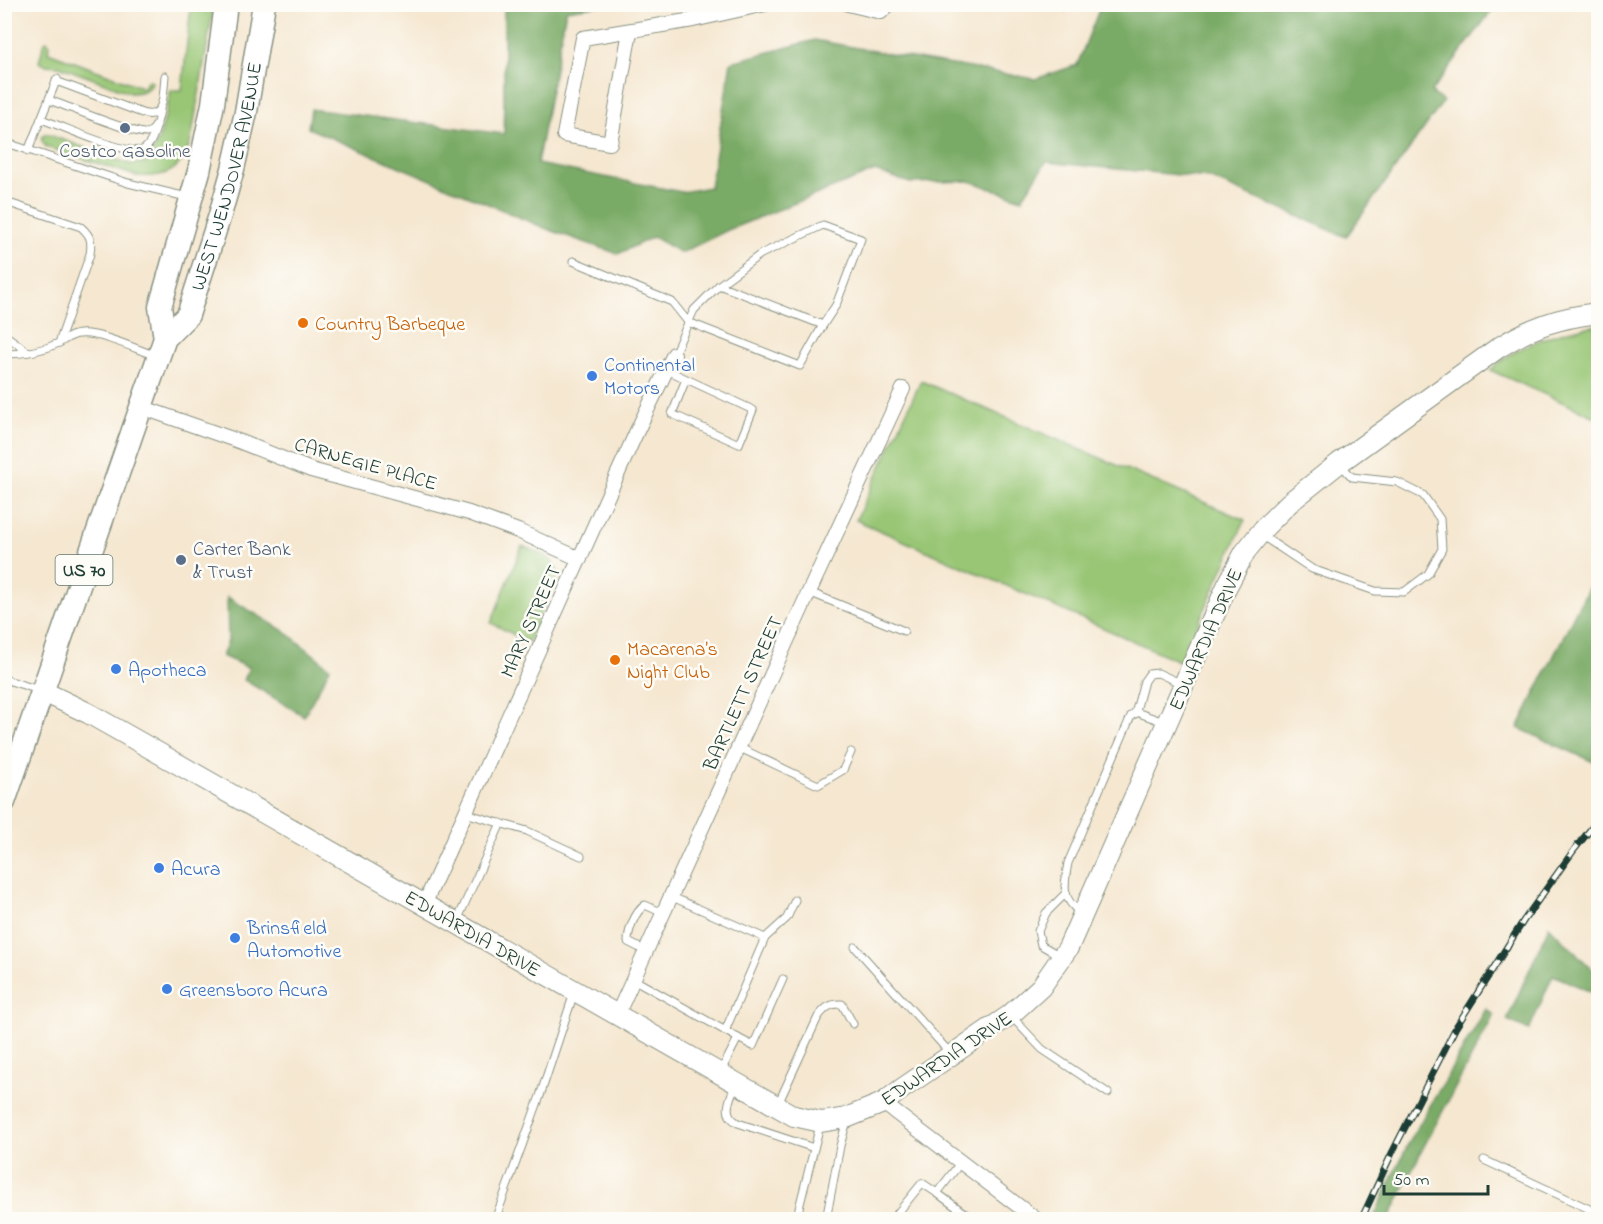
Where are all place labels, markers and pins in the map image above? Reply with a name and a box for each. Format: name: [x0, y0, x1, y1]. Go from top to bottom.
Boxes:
marker: Costco Gasoline: [118, 121, 132, 135]
place label: Costco Gasoline: [59, 138, 191, 167]
place label: Country Barbeque: [315, 311, 465, 340]
marker: Country Barbeque: [296, 316, 310, 330]
place label: Continental Motors: [604, 352, 695, 404]
marker: Continental Motors: [585, 369, 599, 383]
place label: Carter Bank & Trust: [193, 536, 291, 588]
marker: Carter Bank & Trust: [174, 553, 188, 567]
place label: Macarena’s Night Club: [627, 636, 718, 689]
marker: Macarena’s Night Club: [608, 653, 622, 667]
place label: Apotheca: [128, 657, 206, 686]
marker: Apotheca: [109, 662, 123, 676]
place label: Acura: [171, 856, 221, 885]
marker: Acura: [152, 861, 166, 875]
place label: Brinsfield Automotive: [246, 915, 341, 967]
marker: Brinsfield Automotive: [228, 931, 242, 945]
place label: Greensboro Acura: [179, 977, 328, 1006]
marker: Greensboro Acura: [160, 982, 174, 996]

